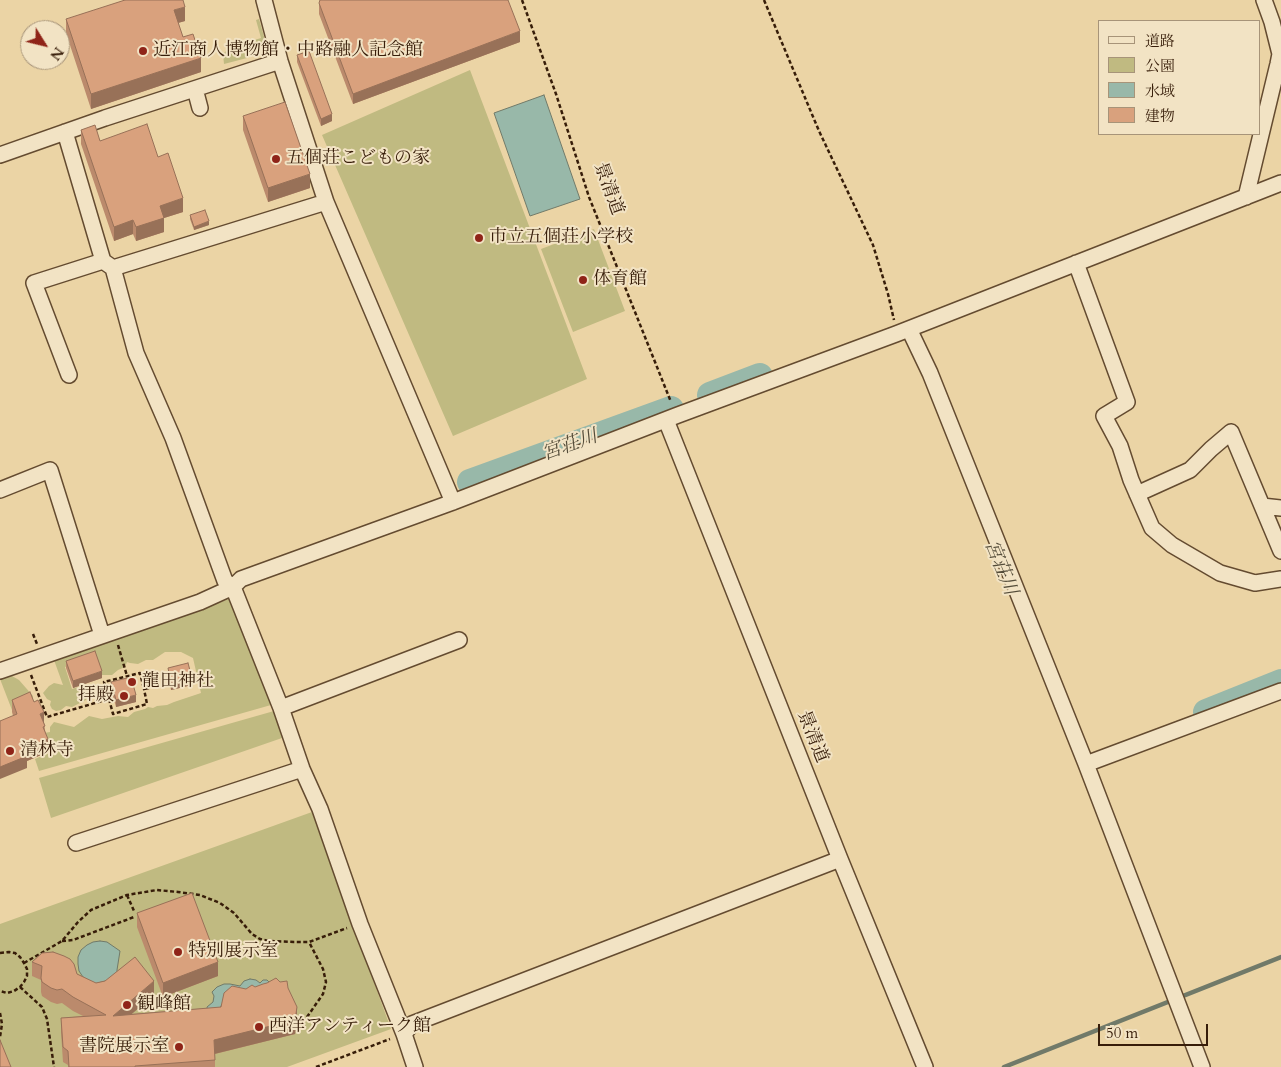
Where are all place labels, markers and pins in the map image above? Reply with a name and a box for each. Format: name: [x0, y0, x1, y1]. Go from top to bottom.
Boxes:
place label: 近江商人博物館・中路融人記念館: [153, 40, 423, 62]
marker: 近江商人博物館・中路融人記念館: [137, 45, 149, 57]
place label: 五個荘こどもの家: [286, 148, 430, 170]
marker: 五個荘こどもの家: [270, 153, 282, 165]
place label: 市立五個荘小学校: [489, 227, 633, 249]
marker: 市立五個荘小学校: [473, 232, 485, 244]
place label: 体育館: [593, 269, 647, 291]
marker: 体育館: [577, 274, 589, 286]
place label: 龍田神社: [142, 671, 214, 693]
marker: 龍田神社: [126, 676, 138, 688]
place label: 拝殿: [78, 685, 114, 707]
marker: 拝殿: [118, 690, 130, 702]
place label: 清林寺: [20, 740, 74, 762]
marker: 清林寺: [4, 745, 16, 757]
place label: 特別展示室: [188, 941, 278, 963]
marker: 特別展示室: [172, 946, 184, 958]
place label: 観峰館: [137, 994, 191, 1016]
marker: 観峰館: [121, 999, 133, 1011]
place label: 西洋アンティーク館: [269, 1016, 431, 1038]
marker: 西洋アンティーク館: [253, 1021, 265, 1033]
place label: 書院展示室: [79, 1036, 169, 1058]
marker: 書院展示室: [173, 1041, 185, 1053]

